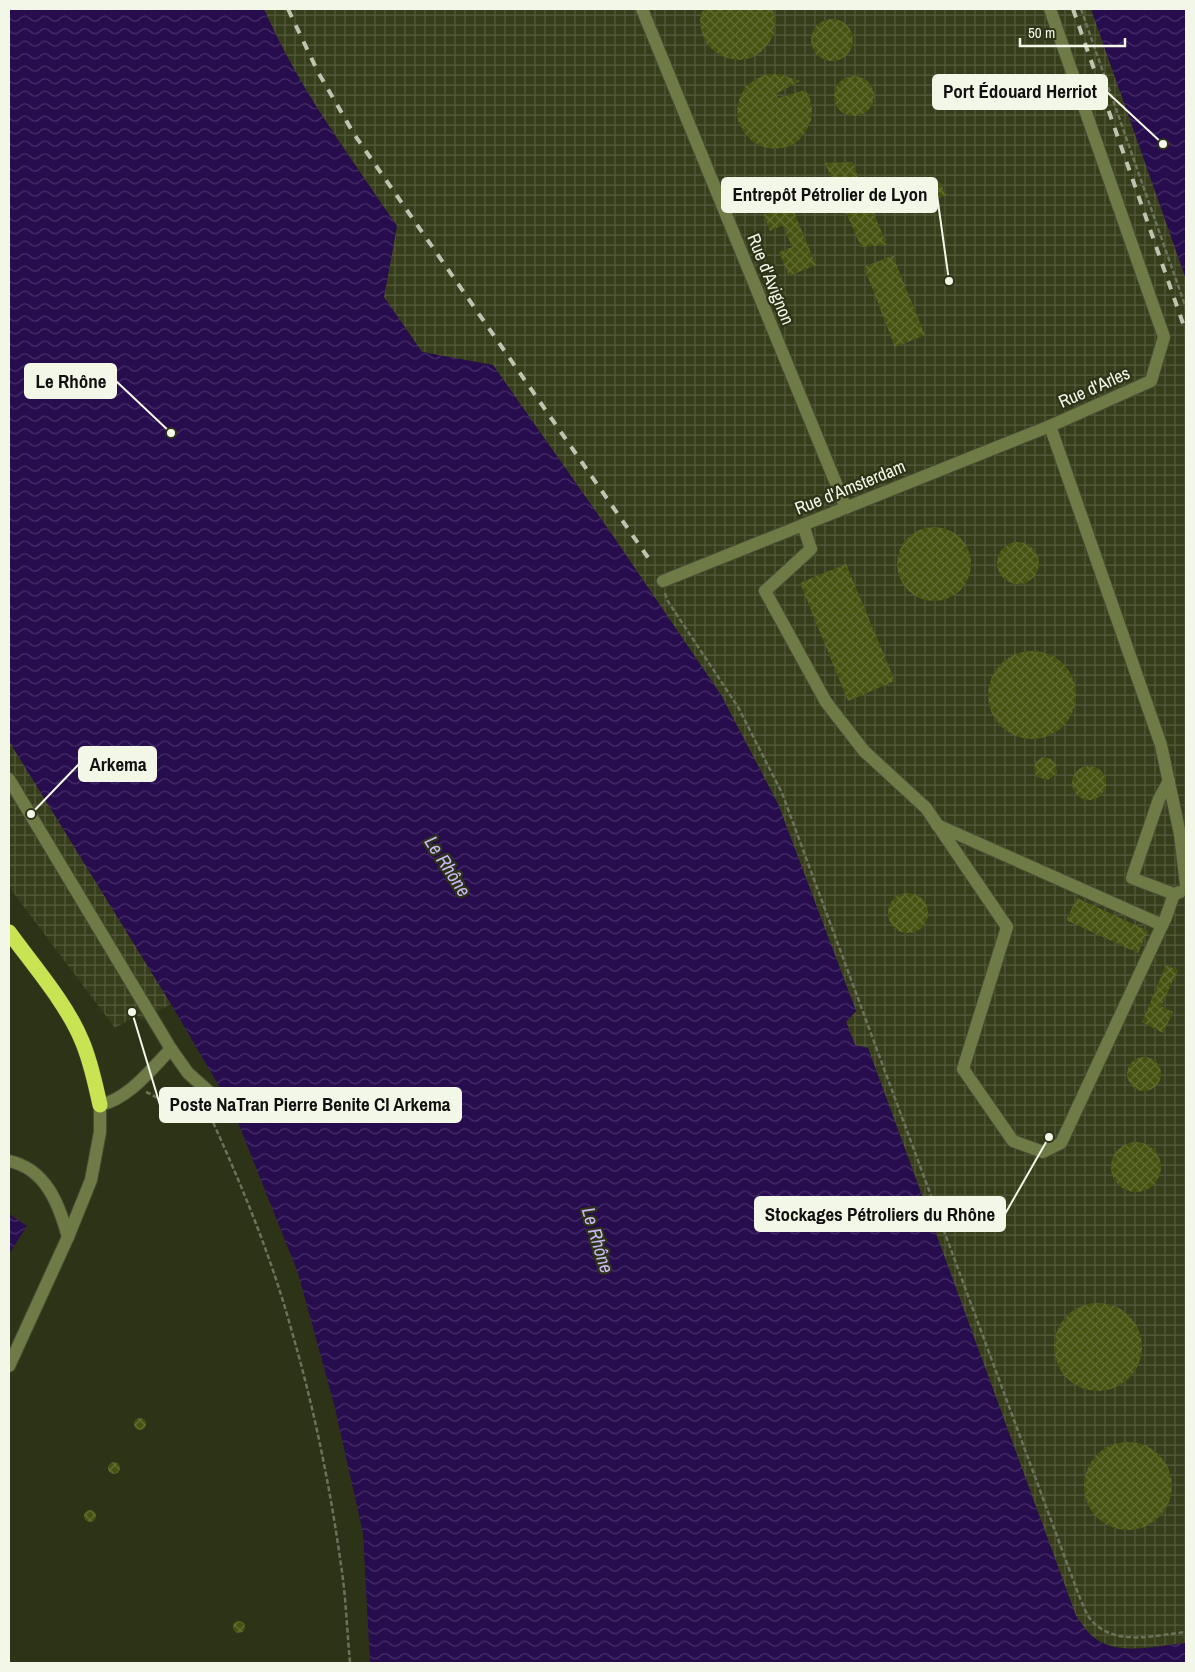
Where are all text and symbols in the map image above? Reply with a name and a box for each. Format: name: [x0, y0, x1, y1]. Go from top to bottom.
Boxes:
scale bar: [1020, 15, 1125, 47]
text: 50 m: [1028, 22, 1055, 43]
callout: Port Édouard Herriot: [933, 75, 1107, 109]
text: Port Édouard Herriot: [943, 78, 1097, 104]
callout: Entrepôt Pétrolier de Lyon: [722, 178, 937, 212]
text: Entrepôt Pétrolier de Lyon: [732, 181, 928, 207]
street label: Rue d'Avignon: [741, 230, 801, 328]
street label: Rue d'Arles: [1054, 360, 1134, 414]
callout: Le Rhône: [25, 364, 116, 398]
text: Le Rhône: [36, 368, 107, 394]
street label: Rue d'Amsterdam: [791, 453, 909, 521]
callout: Arkema: [79, 747, 156, 781]
text: Arkema: [89, 751, 147, 777]
water label: Le Rhône: [419, 831, 477, 901]
callout: Poste NaTran Pierre Benite CI Arkema: [160, 1088, 461, 1122]
text: Poste NaTran Pierre Benite CI Arkema: [170, 1091, 451, 1117]
callout: Stockages Pétroliers du Rhône: [755, 1197, 1005, 1231]
text: Stockages Pétroliers du Rhône: [765, 1201, 995, 1227]
water label: Le Rhône: [576, 1204, 620, 1276]

